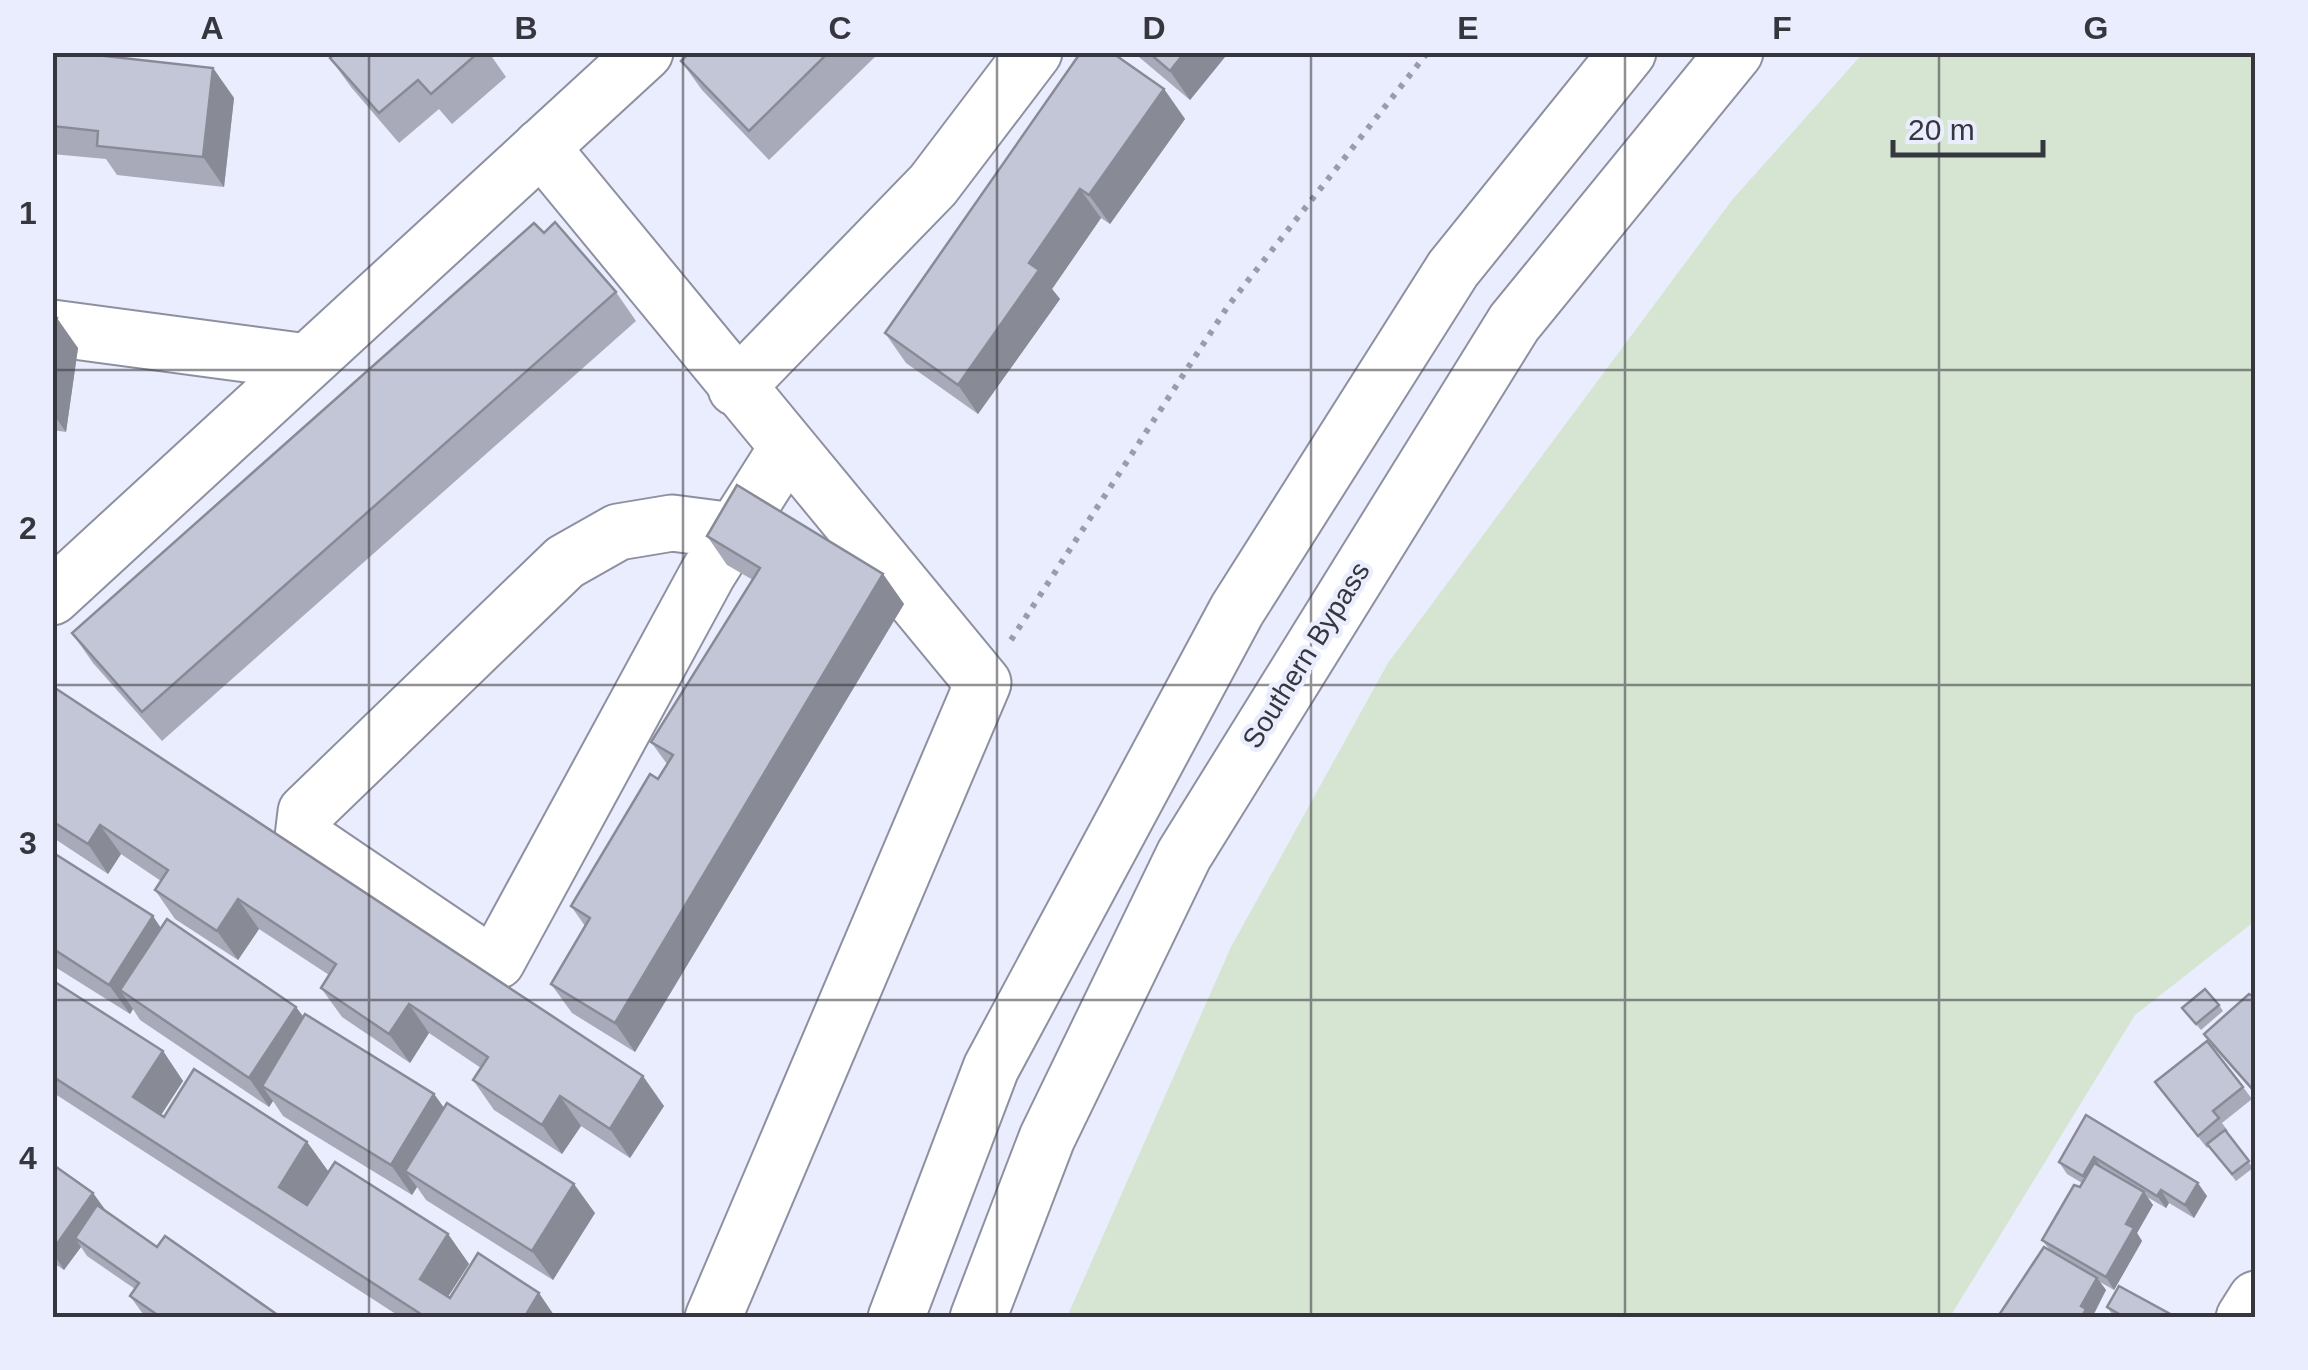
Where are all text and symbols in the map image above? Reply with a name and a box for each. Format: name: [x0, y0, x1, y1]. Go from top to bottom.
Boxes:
text: A: [200, 10, 224, 46]
text: B: [514, 10, 538, 46]
text: C: [828, 10, 852, 46]
text: D: [1142, 10, 1166, 46]
text: E: [1457, 10, 1479, 46]
text: F: [1772, 10, 1792, 46]
text: G: [2084, 10, 2108, 46]
scale bar: [1893, 95, 2043, 157]
text: 20 m: [1908, 113, 1975, 146]
text: 1: [19, 195, 37, 231]
text: 2: [19, 510, 37, 546]
street label: Southern Bypass: [1236, 556, 1376, 754]
text: 3: [19, 825, 37, 861]
text: 4: [19, 1140, 37, 1176]

